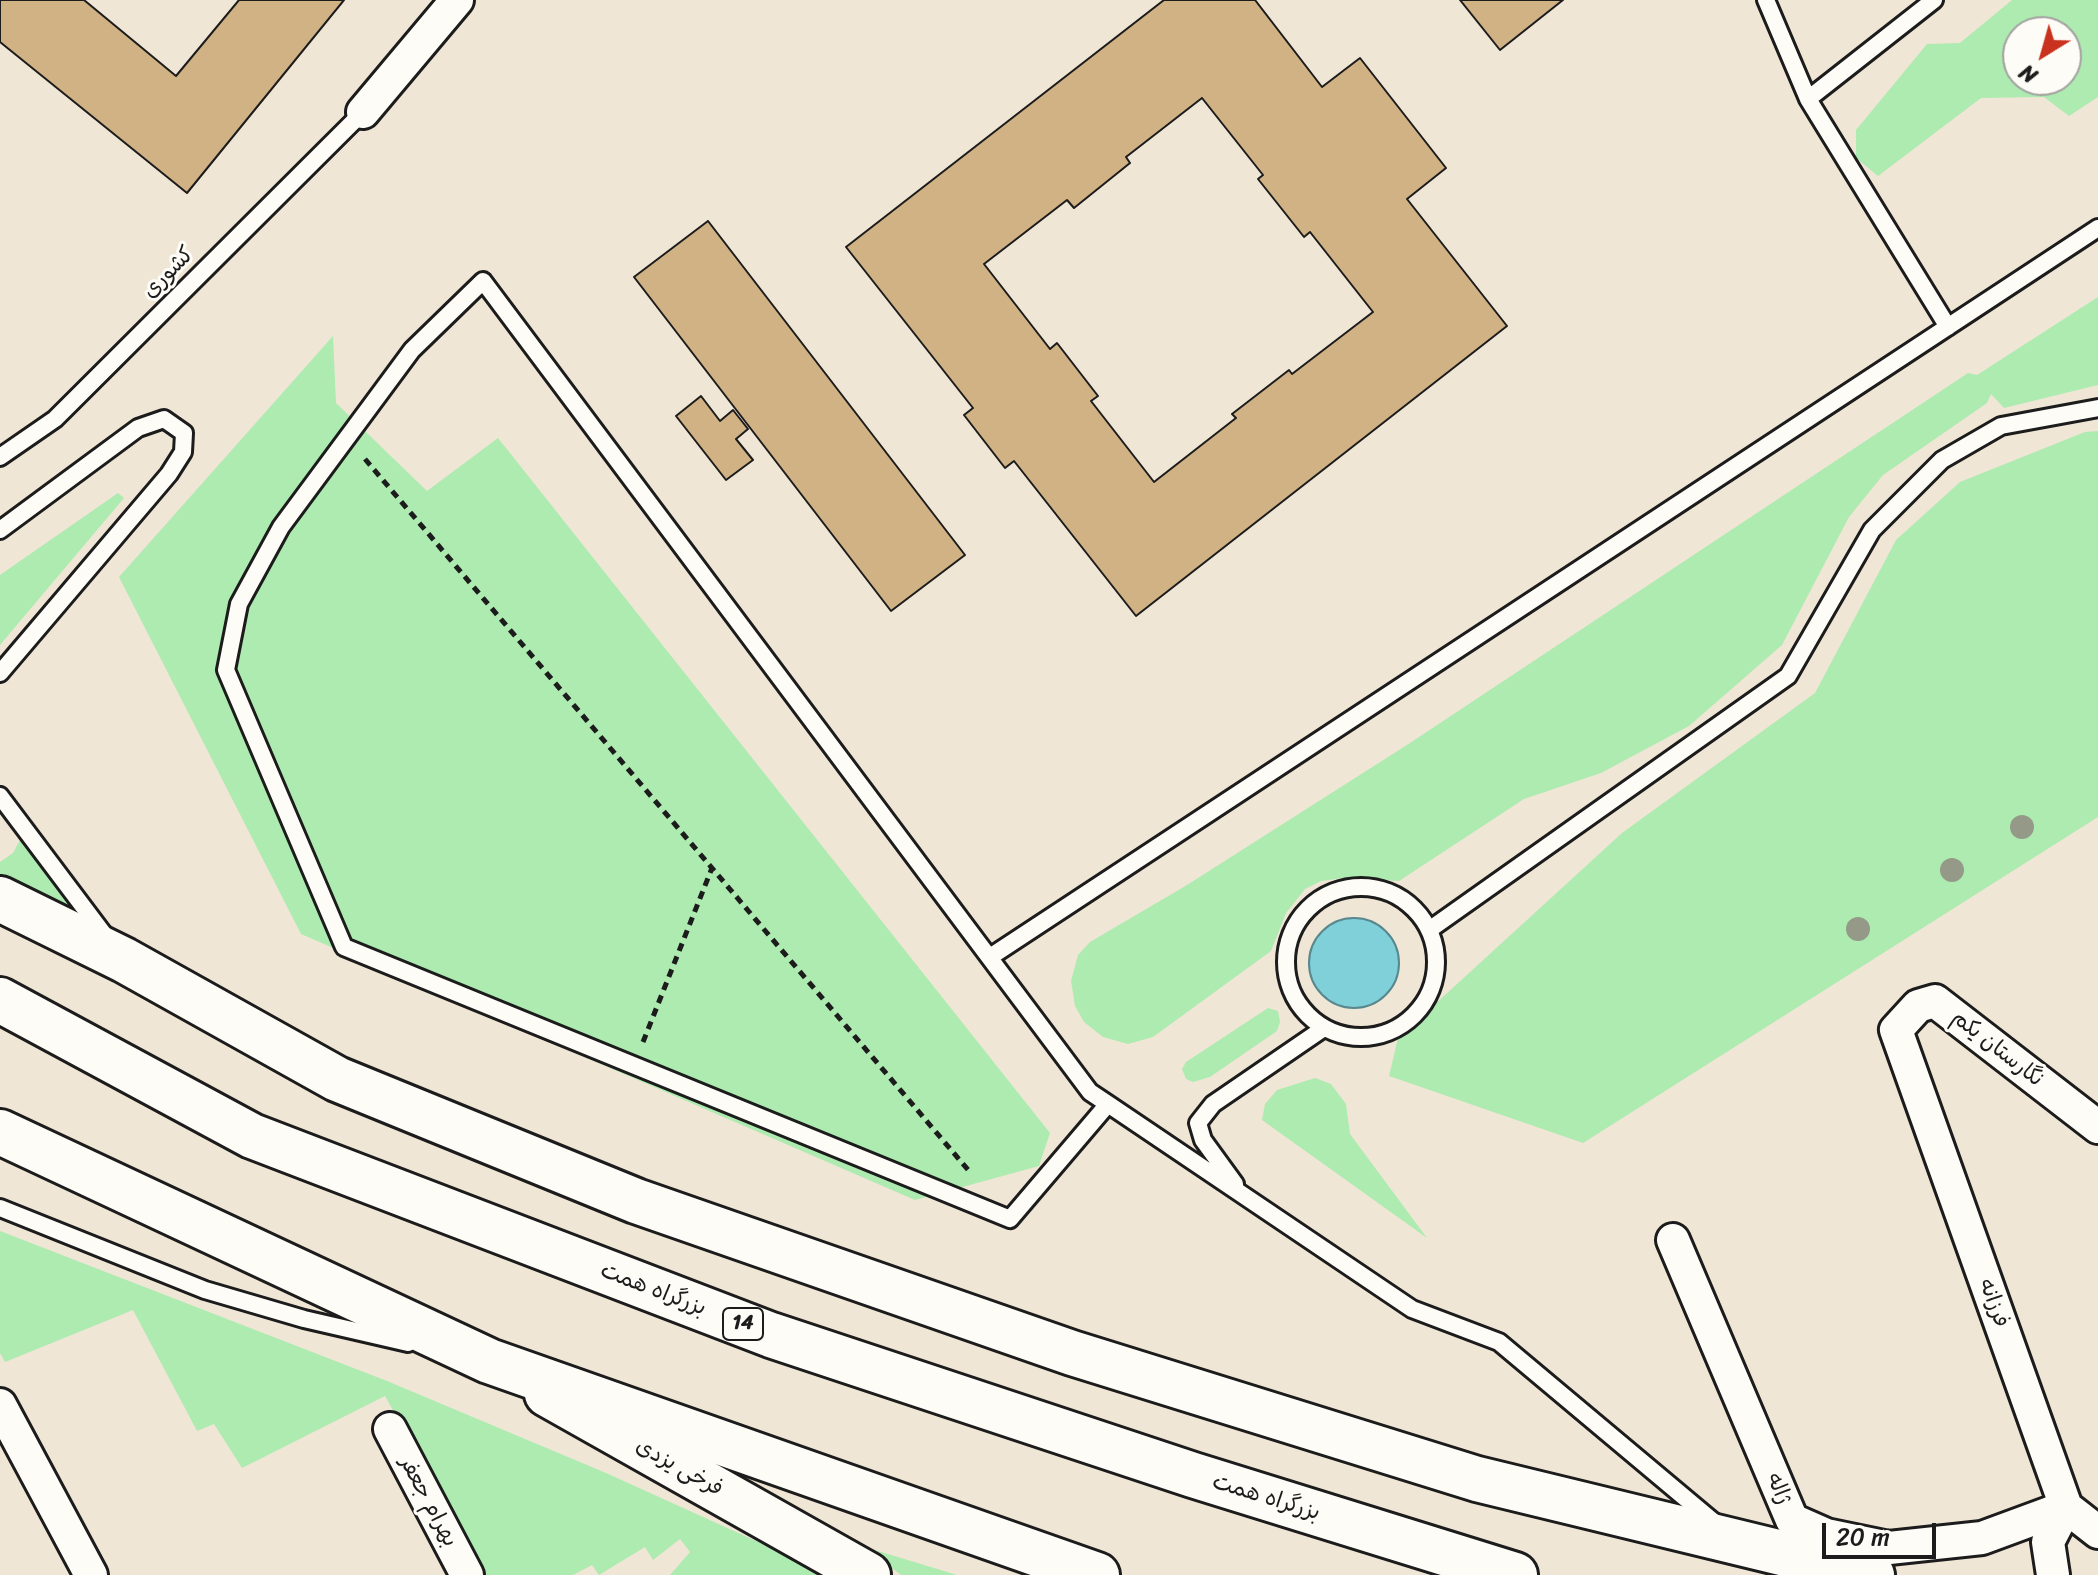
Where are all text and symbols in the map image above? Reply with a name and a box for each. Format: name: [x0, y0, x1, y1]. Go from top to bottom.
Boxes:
north arrow: [2002, 16, 2082, 96]
text: N: [2011, 54, 2046, 94]
street label: کشوری: [138, 242, 200, 304]
street label: نگارستان یکم: [1946, 1005, 2048, 1093]
street label: بزرگراه همت: [596, 1258, 710, 1322]
street label: فرزانه: [1972, 1275, 2014, 1331]
road number: 14: [723, 1308, 763, 1340]
street label: فرخی یزدی: [631, 1433, 727, 1503]
street label: بهرام جعفر: [393, 1452, 463, 1552]
street label: بزرگراه همت: [1209, 1469, 1323, 1527]
street label: ژاله: [1760, 1469, 1796, 1509]
scale bar: [1826, 1507, 1940, 1557]
text: 20 m: [1836, 1516, 1890, 1558]

